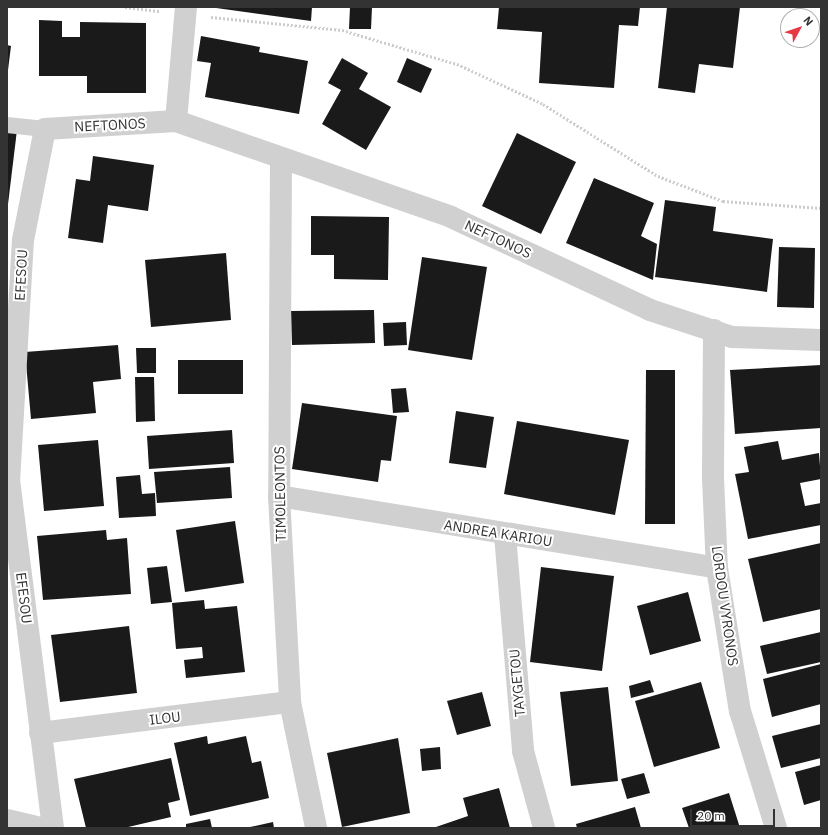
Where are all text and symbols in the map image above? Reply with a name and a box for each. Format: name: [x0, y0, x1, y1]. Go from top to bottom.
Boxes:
north arrow: [780, 8, 820, 48]
text: N: [801, 13, 816, 28]
street label: NEFTONOS: [74, 115, 146, 135]
street label: NEFTONOS: [462, 216, 534, 262]
street label: EFESOU: [11, 249, 31, 301]
street label: TIMOLEONTOS: [271, 446, 289, 542]
street label: ANDREA KARIOU: [443, 516, 553, 550]
street label: LORDOU VYRONOS: [708, 545, 742, 667]
street label: EFESOU: [13, 571, 35, 625]
street label: TAYGETOU: [506, 648, 528, 718]
street label: ILOU: [148, 708, 182, 728]
scale bar: [692, 801, 777, 827]
text: 20 m: [697, 808, 725, 823]

